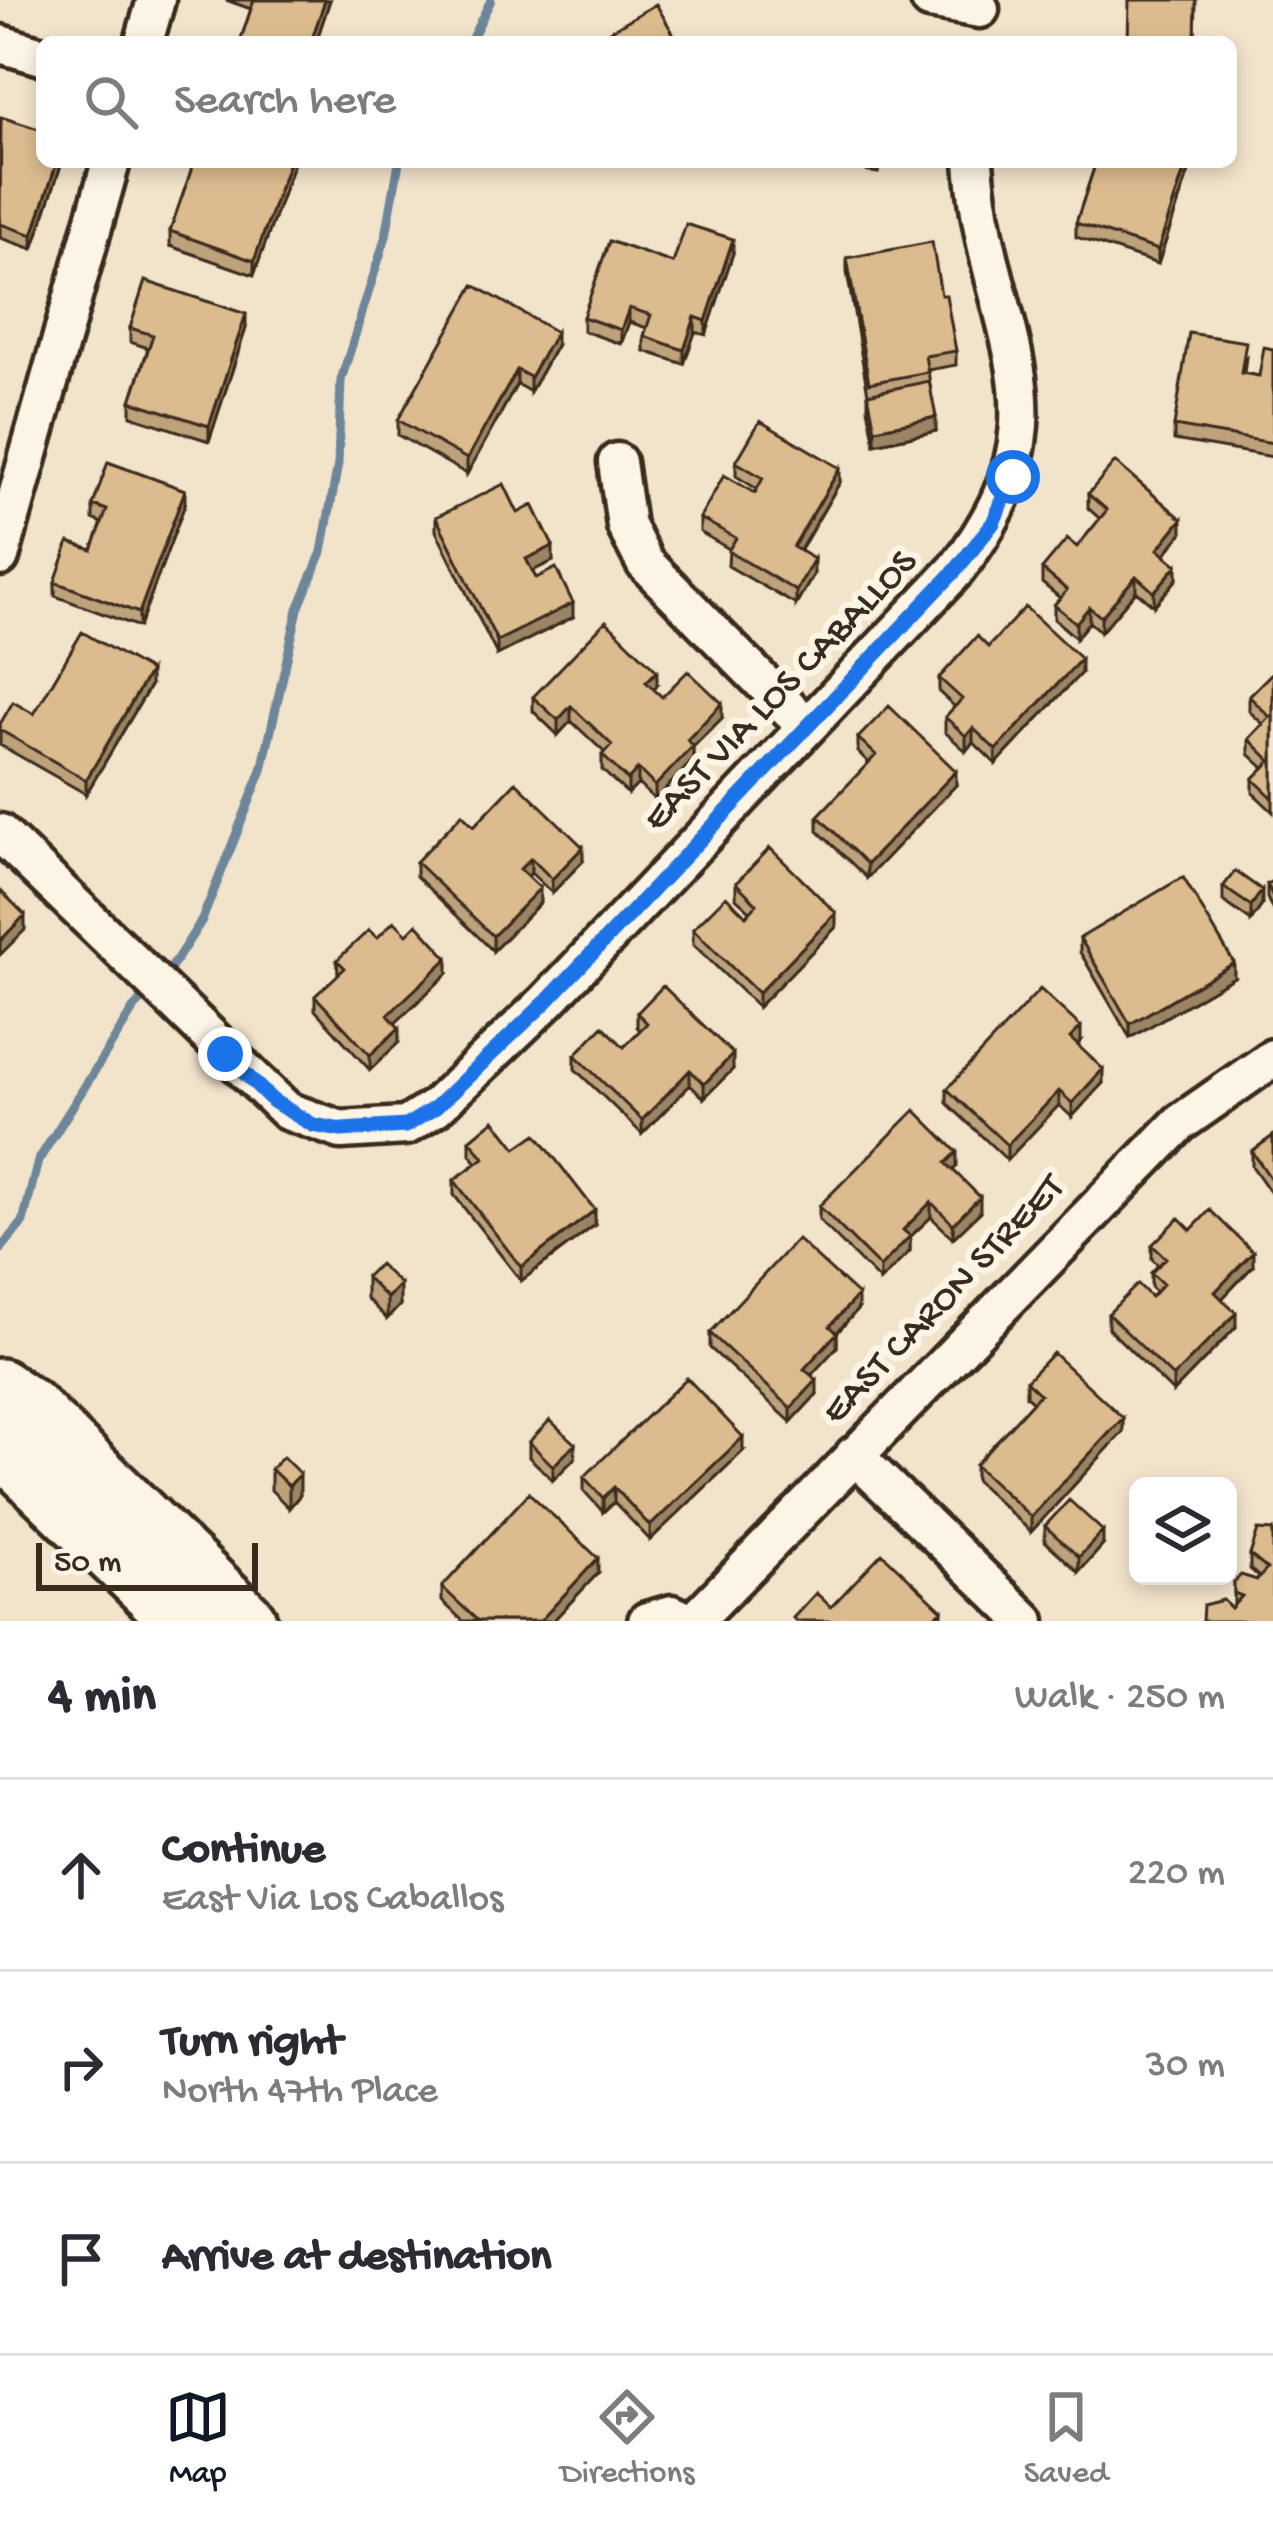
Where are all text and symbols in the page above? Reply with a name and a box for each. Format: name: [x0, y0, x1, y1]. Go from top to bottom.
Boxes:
search box: [36, 36, 1237, 168]
icon: search: [78, 69, 144, 135]
text: Search here: [174, 76, 396, 129]
route start: [986, 450, 1040, 504]
street label: EAST VIA LOS CABALLOS: [635, 540, 930, 843]
route end: [198, 1027, 252, 1081]
street label: EAST CARON STREET: [814, 1165, 1077, 1435]
map controls: [1129, 1477, 1237, 1585]
button: layers: [1129, 1477, 1237, 1585]
scale bar: [36, 1537, 258, 1590]
text: 50 m: [54, 1545, 121, 1583]
text: 4 min: [48, 1669, 156, 1729]
text: Walk · 250 m: [1015, 1676, 1225, 1722]
text: Continue: [162, 1825, 325, 1878]
icon: ahead: [48, 1842, 114, 1908]
text: 220 m: [1128, 1852, 1225, 1898]
text: East Via Los Caballos: [162, 1878, 503, 1924]
text: Turn right: [162, 2017, 342, 2070]
icon: right: [48, 2034, 114, 2100]
text: 30 m: [1146, 2044, 1225, 2090]
text: North 47th Place: [162, 2070, 438, 2116]
icon: arrive: [48, 2226, 114, 2292]
text: Arrive at destination: [162, 2232, 551, 2285]
tab: Map: [165, 2384, 231, 2494]
tab: Directions: [560, 2384, 694, 2494]
tab: Saved: [1024, 2384, 1108, 2494]

